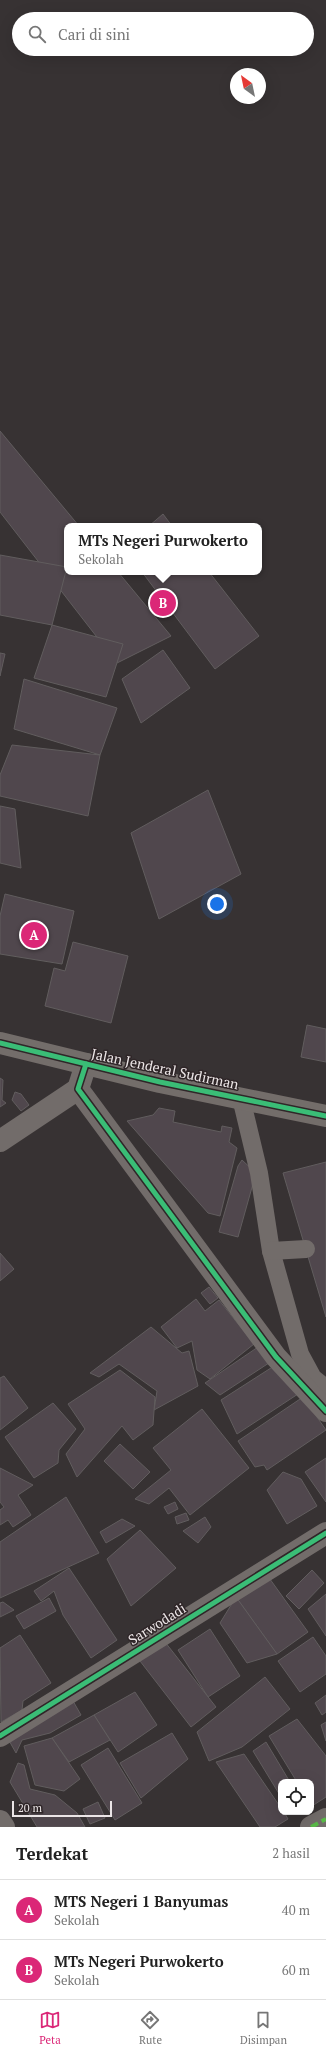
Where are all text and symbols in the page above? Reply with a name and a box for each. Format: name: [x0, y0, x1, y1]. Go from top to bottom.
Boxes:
search box: [12, 12, 314, 56]
icon: search: [26, 23, 48, 45]
text: Cari di sini: [58, 24, 130, 44]
north arrow: [230, 68, 266, 104]
popup: [64, 523, 262, 575]
text: MTs Negeri Purwokerto: [78, 530, 248, 550]
text: Sekolah: [78, 550, 124, 568]
pin: B: [150, 588, 176, 618]
your location: [207, 894, 227, 914]
pin: A: [21, 920, 47, 950]
street label: Jalan Jenderal Sudirman: [90, 1044, 241, 1094]
street label: Sarwodadi: [124, 1598, 189, 1649]
map controls: [278, 1779, 314, 1815]
button: locate: [278, 1779, 314, 1815]
scale bar: [12, 1799, 112, 1818]
text: 20 m: [18, 1801, 42, 1815]
text: Terdekat: [16, 1842, 88, 1865]
text: 2 hasil: [272, 1844, 310, 1862]
text: MTS Negeri 1 Banyumas: [54, 1891, 228, 1911]
text: A: [24, 1901, 34, 1919]
text: 40 m: [282, 1901, 310, 1919]
text: Sekolah: [54, 1911, 99, 1929]
text: MTs Negeri Purwokerto: [54, 1951, 224, 1971]
text: B: [25, 1961, 33, 1979]
text: 60 m: [282, 1961, 310, 1979]
text: Sekolah: [54, 1971, 99, 1989]
tab: Peta: [39, 2009, 61, 2047]
tab: Rute: [139, 2009, 162, 2047]
tab: Disimpan: [240, 2009, 287, 2047]

